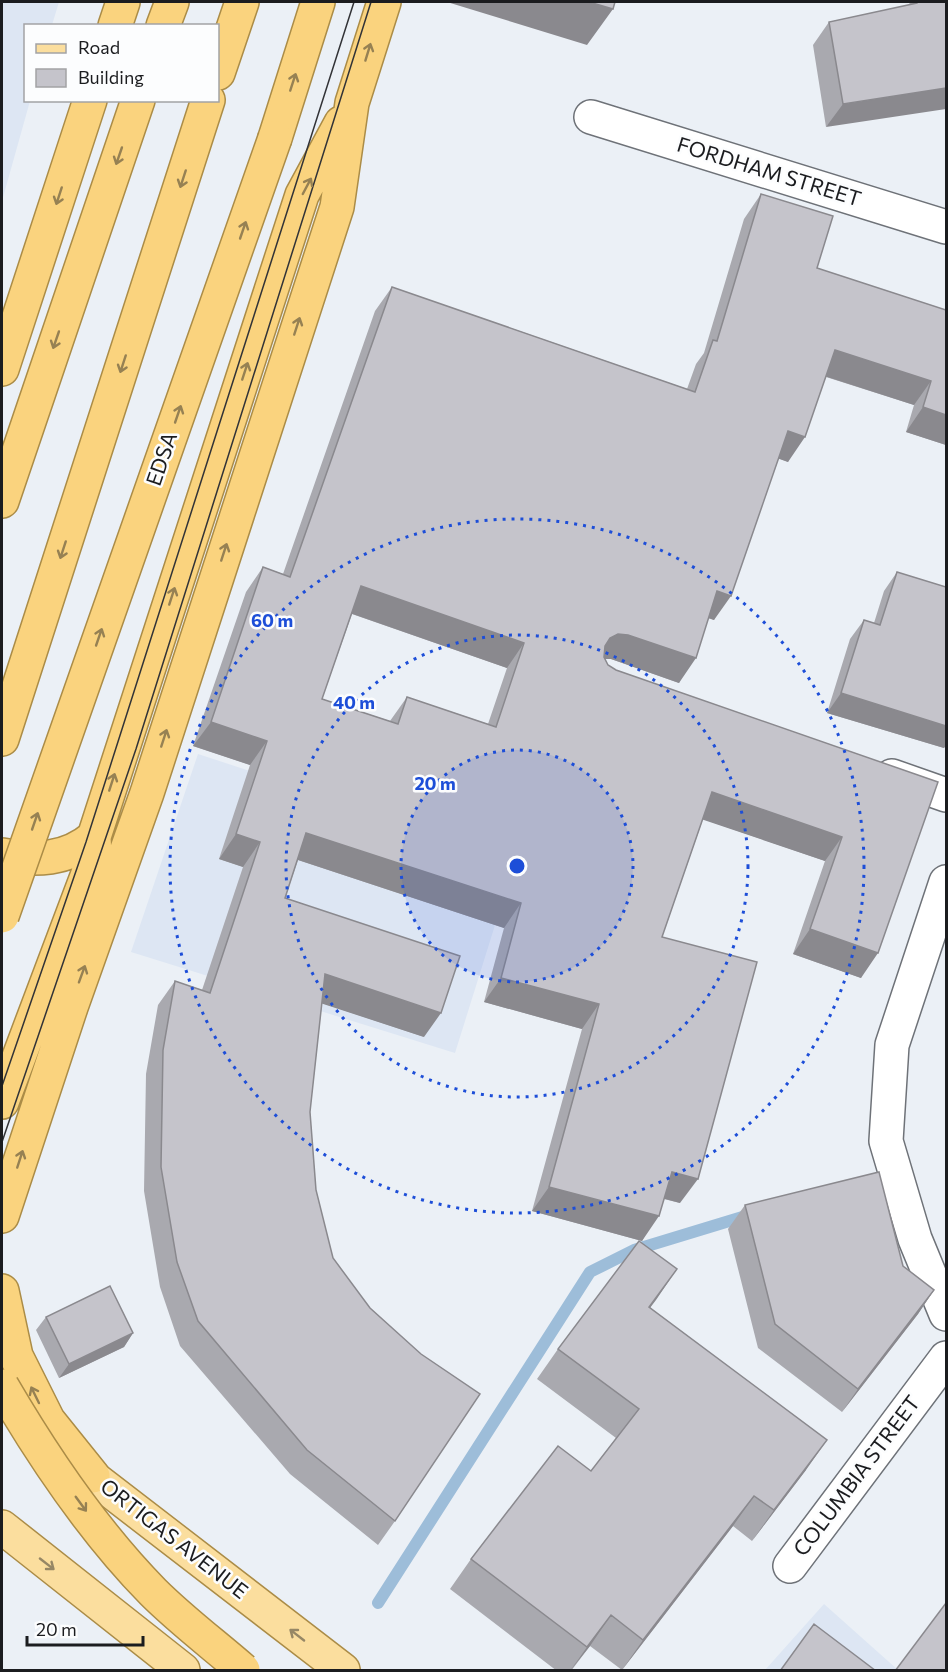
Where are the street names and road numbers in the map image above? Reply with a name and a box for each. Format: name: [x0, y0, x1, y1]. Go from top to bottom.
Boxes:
street label: FORDHAM STREET: [674, 131, 864, 210]
street label: EDSA: [140, 429, 181, 488]
street label: COLUMBIA STREET: [787, 1390, 924, 1560]
street label: ORTIGAS AVENUE: [96, 1473, 253, 1603]

